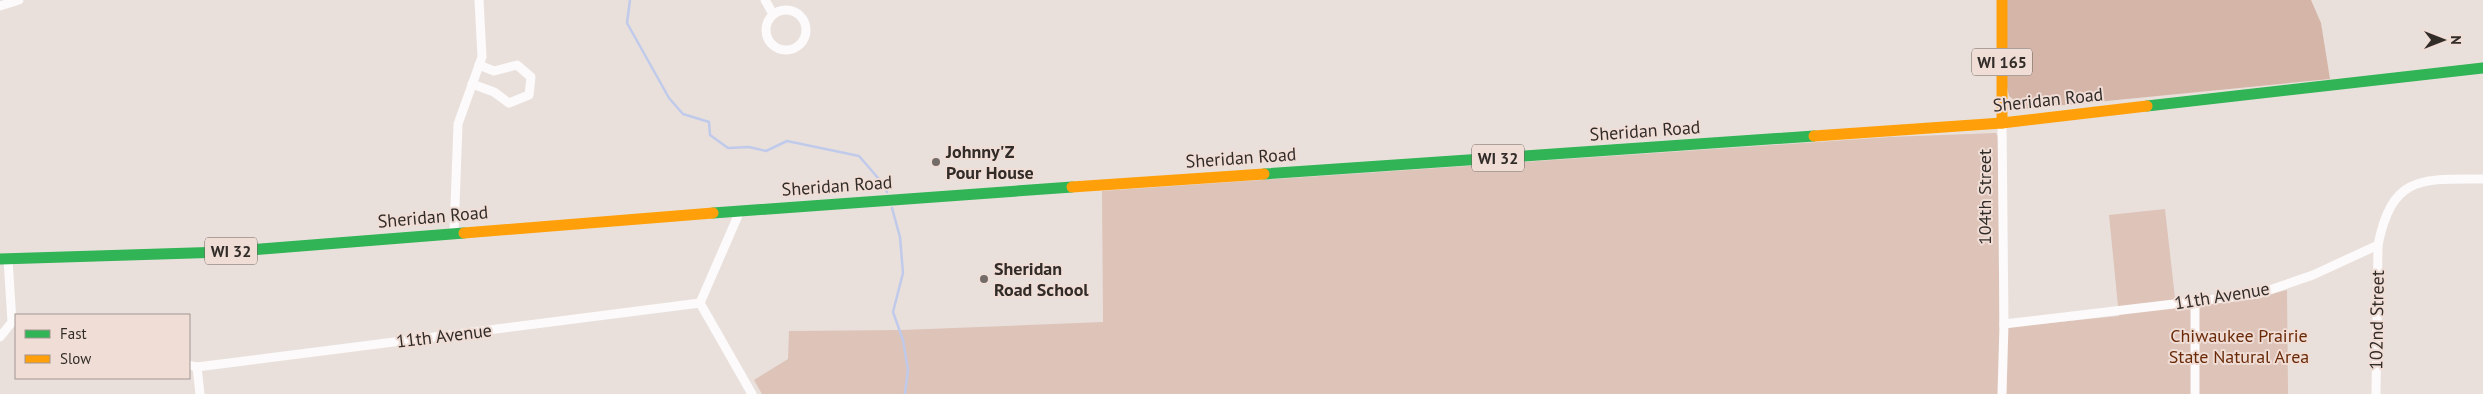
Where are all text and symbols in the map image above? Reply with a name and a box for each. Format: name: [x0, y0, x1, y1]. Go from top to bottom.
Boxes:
north arrow: [2418, 15, 2468, 65]
text: N: [2447, 35, 2465, 45]
road number: WI 165: [1972, 48, 2032, 76]
street label: Sheridan Road: [1992, 82, 2104, 117]
street label: Sheridan Road: [1589, 115, 1701, 146]
place label: Johnny'Z Pour House: [945, 140, 1034, 184]
street label: Sheridan Road: [1185, 142, 1297, 173]
road number: WI 32: [1472, 144, 1524, 172]
street label: 104th Street: [1973, 149, 1996, 245]
marker: Johnny'Z Pour House: [930, 156, 942, 168]
street label: Sheridan Road: [781, 170, 893, 201]
street label: Sheridan Road: [377, 200, 489, 233]
road number: WI 32: [205, 238, 257, 264]
place label: Sheridan Road School: [994, 257, 1089, 301]
street label: 102nd Street: [2364, 270, 2389, 370]
marker: Sheridan Road School: [978, 273, 990, 285]
street label: 11th Avenue: [2173, 277, 2271, 314]
legend: [15, 314, 190, 379]
street label: 11th Avenue: [395, 318, 493, 353]
text: Fast: [60, 324, 87, 343]
park label: Chiwaukee Prairie State Natural Area: [2169, 324, 2309, 368]
text: Slow: [60, 349, 91, 368]

